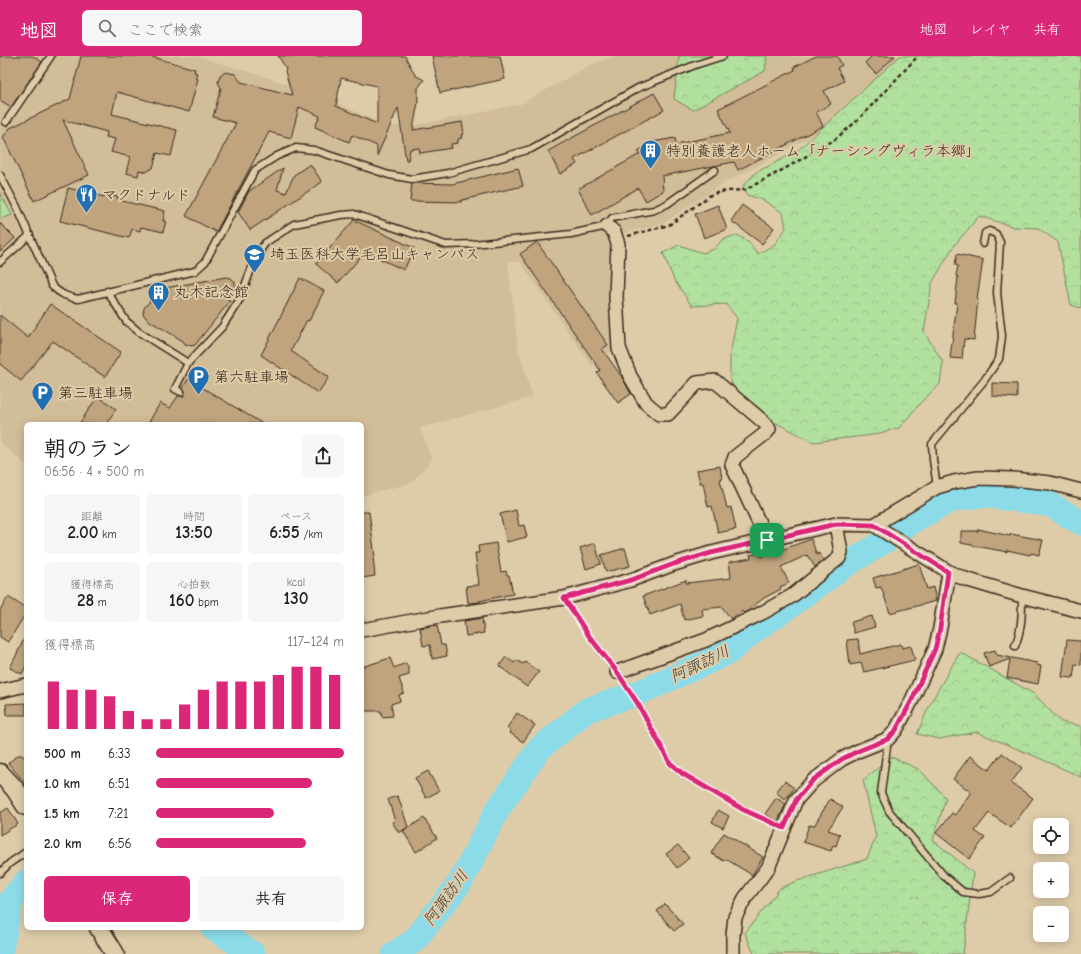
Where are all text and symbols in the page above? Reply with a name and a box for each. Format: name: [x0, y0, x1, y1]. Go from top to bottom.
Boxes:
search box: [82, 10, 362, 46]
icon: search: [96, 17, 118, 39]
text: 地図: [20, 20, 58, 42]
text: ここで検索: [128, 21, 203, 39]
text: 地図: [920, 21, 948, 38]
text: レイヤ: [970, 21, 1011, 38]
text: 共有: [1033, 21, 1061, 38]
building icon: 特別養護老人ホーム「ナーシングヴィラ本郷」: [637, 138, 663, 171]
place label: 特別養護老人ホーム「ナーシングヴィラ本郷」: [666, 142, 981, 160]
restaurant icon: マクドナルド: [74, 182, 100, 215]
place label: マクドナルド: [102, 186, 191, 204]
school or university icon: 埼玉医科大学毛呂山キャンパス: [242, 241, 268, 274]
place label: 埼玉医科大学毛呂山キャンパス: [270, 245, 479, 263]
building icon: 丸木記念館: [145, 279, 171, 312]
place label: 丸木記念館: [174, 283, 249, 301]
parking icon: 第六駐車場: [185, 364, 211, 397]
place label: 第六駐車場: [214, 368, 289, 386]
parking icon: 第三駐車場: [29, 380, 55, 413]
place label: 第三駐車場: [58, 384, 133, 402]
button: share: [302, 435, 344, 477]
text: 朝のラン: [44, 436, 132, 462]
text: 06:56 · 4 × 500 m: [44, 464, 144, 479]
text: 距離: [81, 510, 103, 523]
text: 時間: [183, 510, 205, 523]
text: ペース: [280, 510, 312, 523]
text: 2.00: [67, 523, 98, 542]
text: 13:50: [175, 523, 213, 542]
text: 6:55: [269, 523, 300, 542]
pin: [750, 523, 784, 557]
text: km: [98, 528, 117, 541]
text: /km: [300, 528, 323, 541]
icon: arrive: [756, 529, 778, 551]
text: kcal: [287, 576, 305, 589]
text: 獲得標高: [70, 578, 114, 591]
text: 心拍数: [178, 578, 211, 591]
text: 130: [284, 589, 308, 608]
text: 28: [77, 591, 94, 610]
text: 160: [169, 591, 194, 610]
text: m: [94, 596, 107, 609]
text: bpm: [194, 596, 219, 609]
text: 117–124 m: [288, 634, 344, 649]
text: 獲得標高: [44, 637, 96, 652]
water label: 阿諏訪川: [667, 642, 733, 686]
text: 500 m: [44, 746, 81, 761]
text: 6:33: [108, 746, 131, 761]
text: 1.0 km: [44, 776, 80, 791]
text: 6:51: [108, 776, 130, 791]
text: 1.5 km: [44, 806, 80, 821]
text: 7:21: [108, 806, 128, 821]
map controls: [1033, 818, 1069, 942]
button: locate: [1033, 818, 1069, 854]
text: 2.0 km: [44, 836, 82, 851]
text: 6:56: [108, 836, 132, 851]
button: +: [1033, 862, 1069, 898]
water label: 阿諏訪川: [420, 867, 472, 929]
button: 保存: [44, 876, 190, 922]
button: 共有: [198, 876, 344, 922]
button: −: [1033, 906, 1069, 942]

